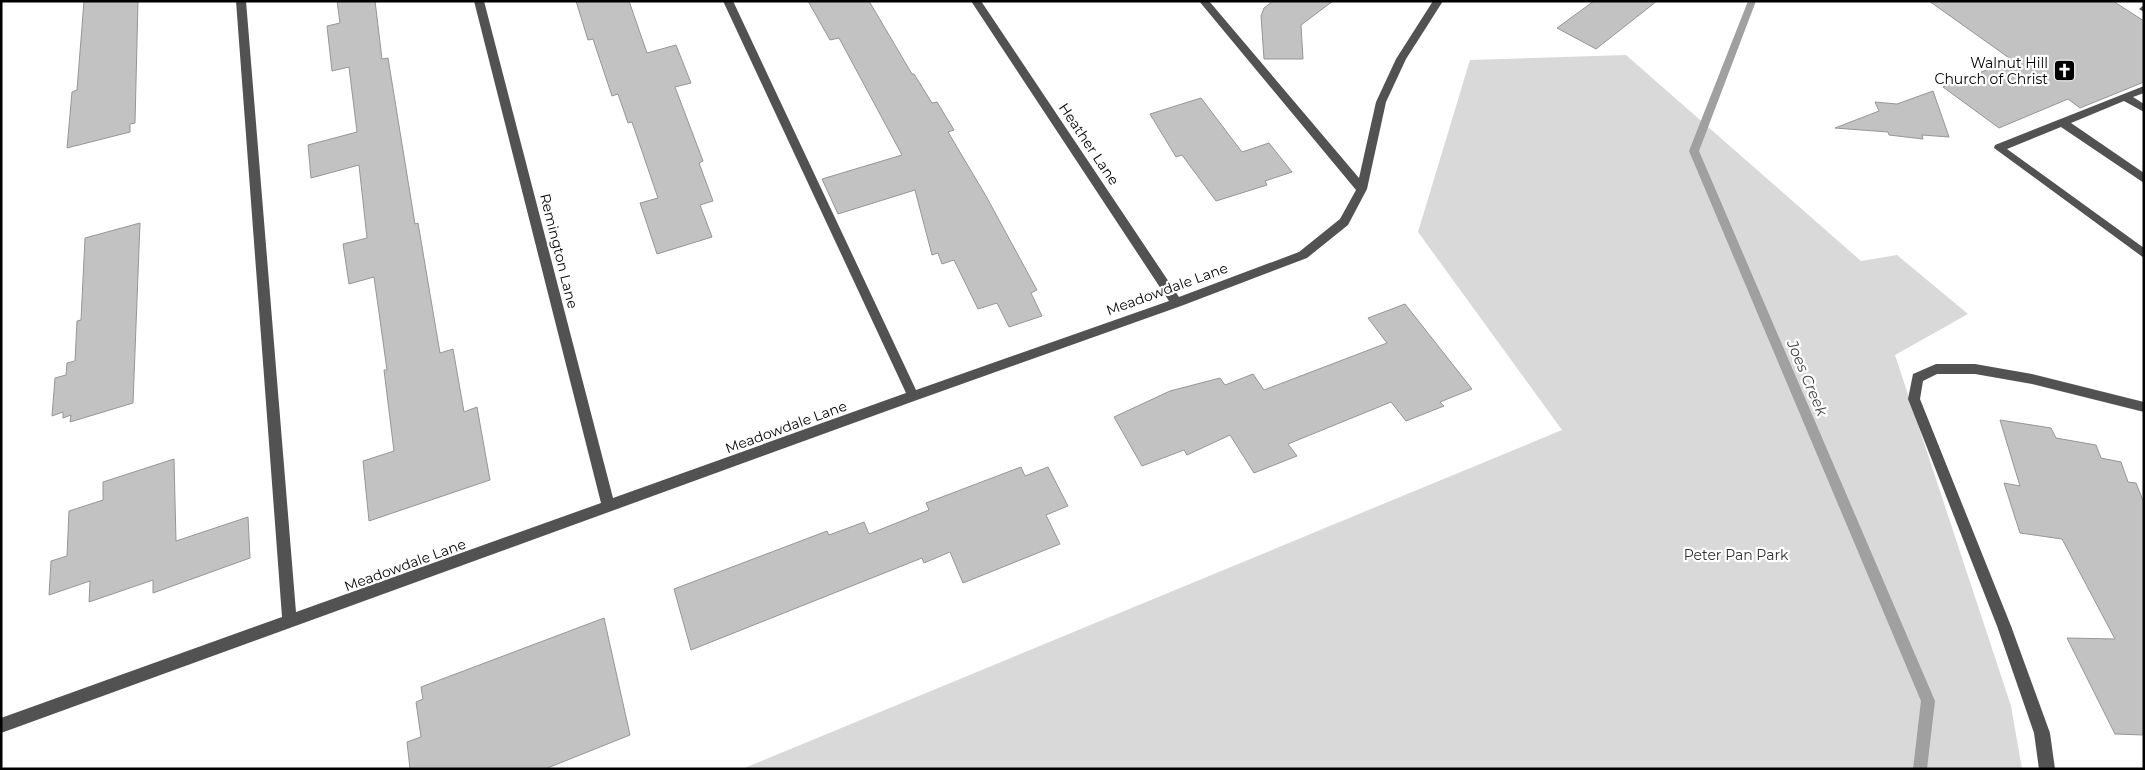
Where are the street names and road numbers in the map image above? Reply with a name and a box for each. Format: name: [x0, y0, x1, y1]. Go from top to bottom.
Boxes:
street label: Heather Lane: [1055, 100, 1123, 188]
street label: Remington Lane: [536, 192, 582, 310]
street label: Meadowdale Lane: [1104, 259, 1230, 319]
street label: Meadowdale Lane: [723, 397, 849, 457]
street label: Meadowdale Lane: [342, 535, 468, 595]

